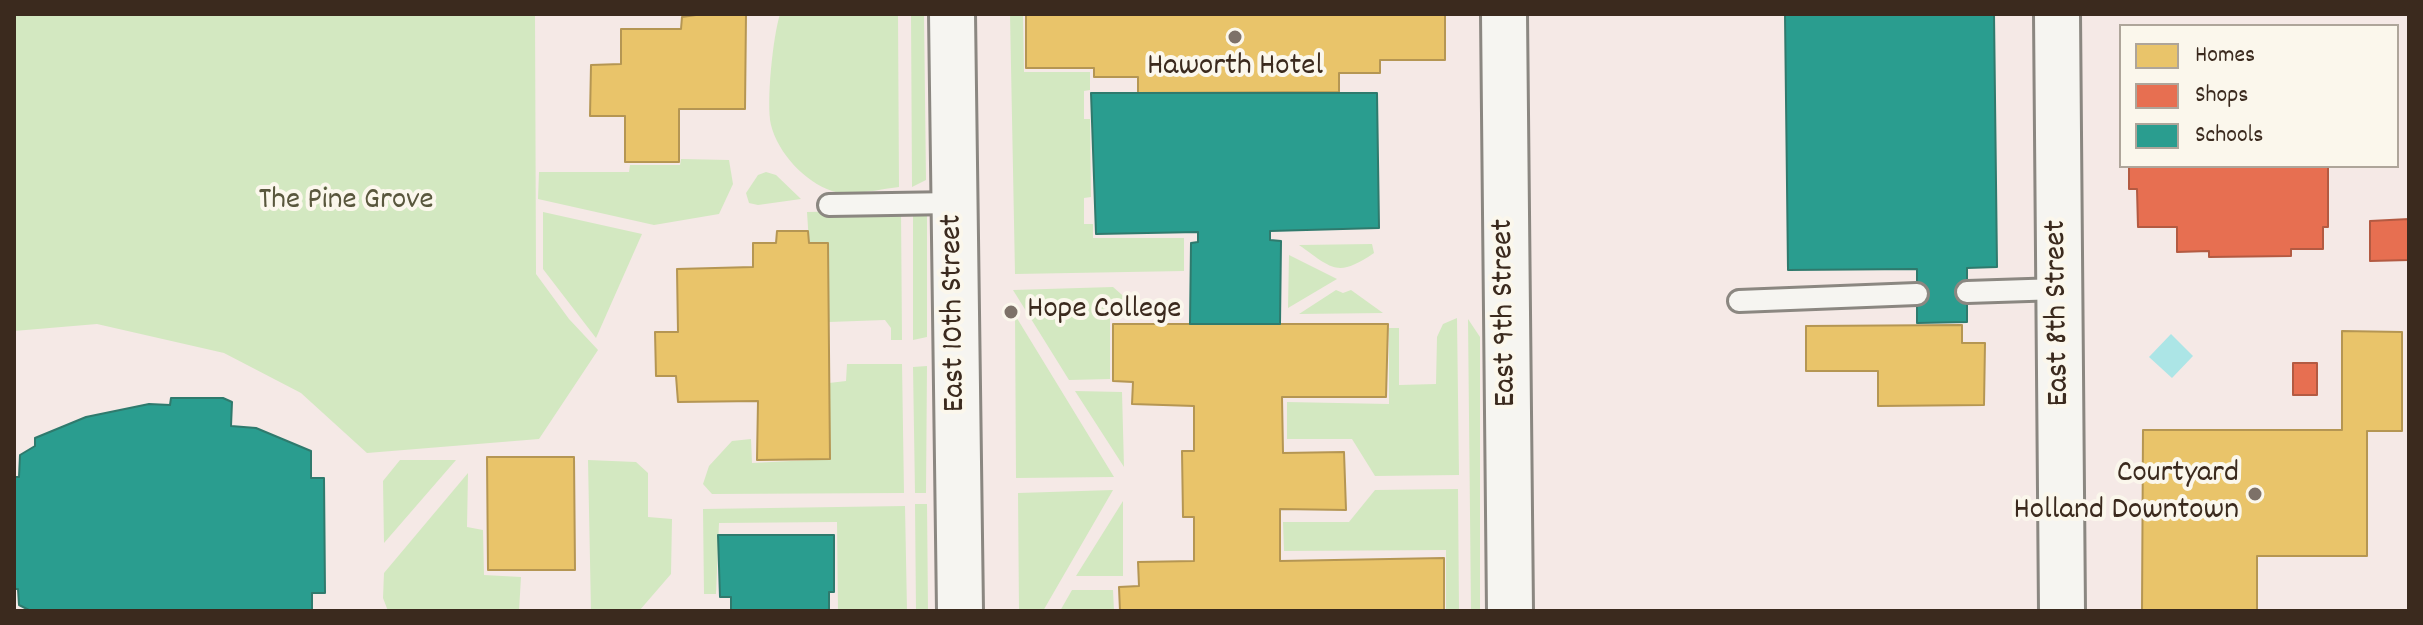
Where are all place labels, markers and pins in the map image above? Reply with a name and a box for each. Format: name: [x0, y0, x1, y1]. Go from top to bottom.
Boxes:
marker: Haworth Hotel: [1226, 28, 1244, 46]
place label: Haworth Hotel: [1147, 50, 1323, 88]
place label: Hope College: [1027, 293, 1181, 331]
marker: Hope College: [1002, 303, 1020, 321]
place label: Courtyard Holland Downtown: [2013, 457, 2239, 532]
marker: Courtyard Holland Downtown: [2246, 485, 2264, 503]

